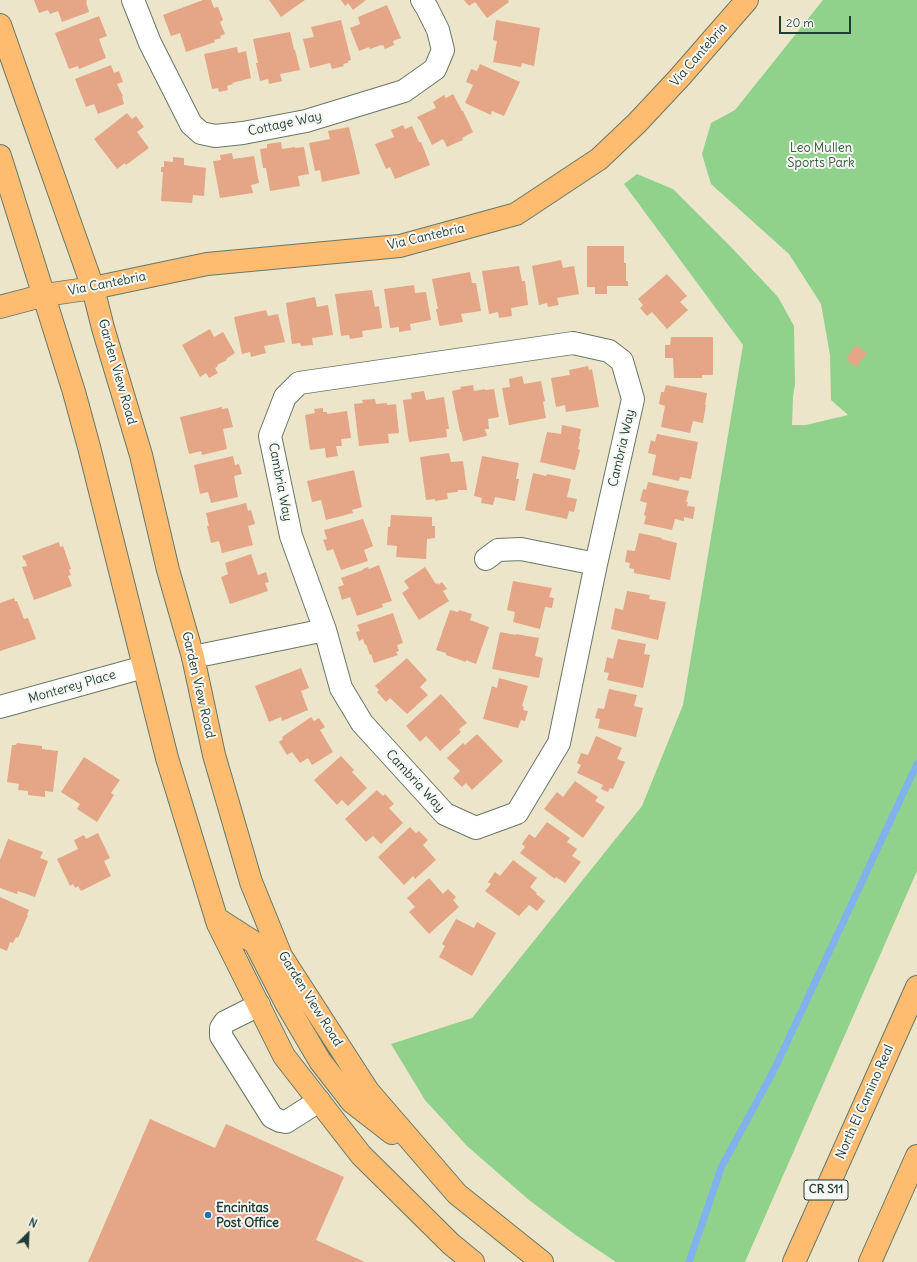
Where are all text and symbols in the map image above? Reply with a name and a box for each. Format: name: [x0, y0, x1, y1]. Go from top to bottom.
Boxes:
scale bar: [781, 8, 853, 34]
text: 20 m: [786, 15, 814, 30]
street label: Via Cantebria: [667, 20, 731, 90]
street label: Cottage Way: [247, 109, 323, 139]
park label: Leo Mullen Sports Park: [787, 140, 855, 171]
street label: Via Cantebria: [386, 221, 466, 253]
street label: Via Cantebria: [67, 269, 147, 299]
street label: Garden View Road: [94, 317, 140, 427]
street label: Cambria Way: [605, 408, 639, 488]
street label: Cambria Way: [265, 442, 295, 522]
street label: Garden View Road: [178, 630, 218, 740]
street label: Monterey Place: [26, 667, 118, 707]
street label: Cambria Way: [382, 747, 448, 815]
street label: Garden View Road: [274, 949, 346, 1049]
street label: North El Camino Real: [833, 1042, 897, 1162]
road number: CR S11: [804, 1180, 848, 1200]
place label: Encinitas Post Office: [216, 1200, 279, 1231]
marker: Encinitas Post Office: [203, 1210, 213, 1220]
north arrow: [8, 1214, 48, 1254]
text: N: [27, 1215, 39, 1231]

